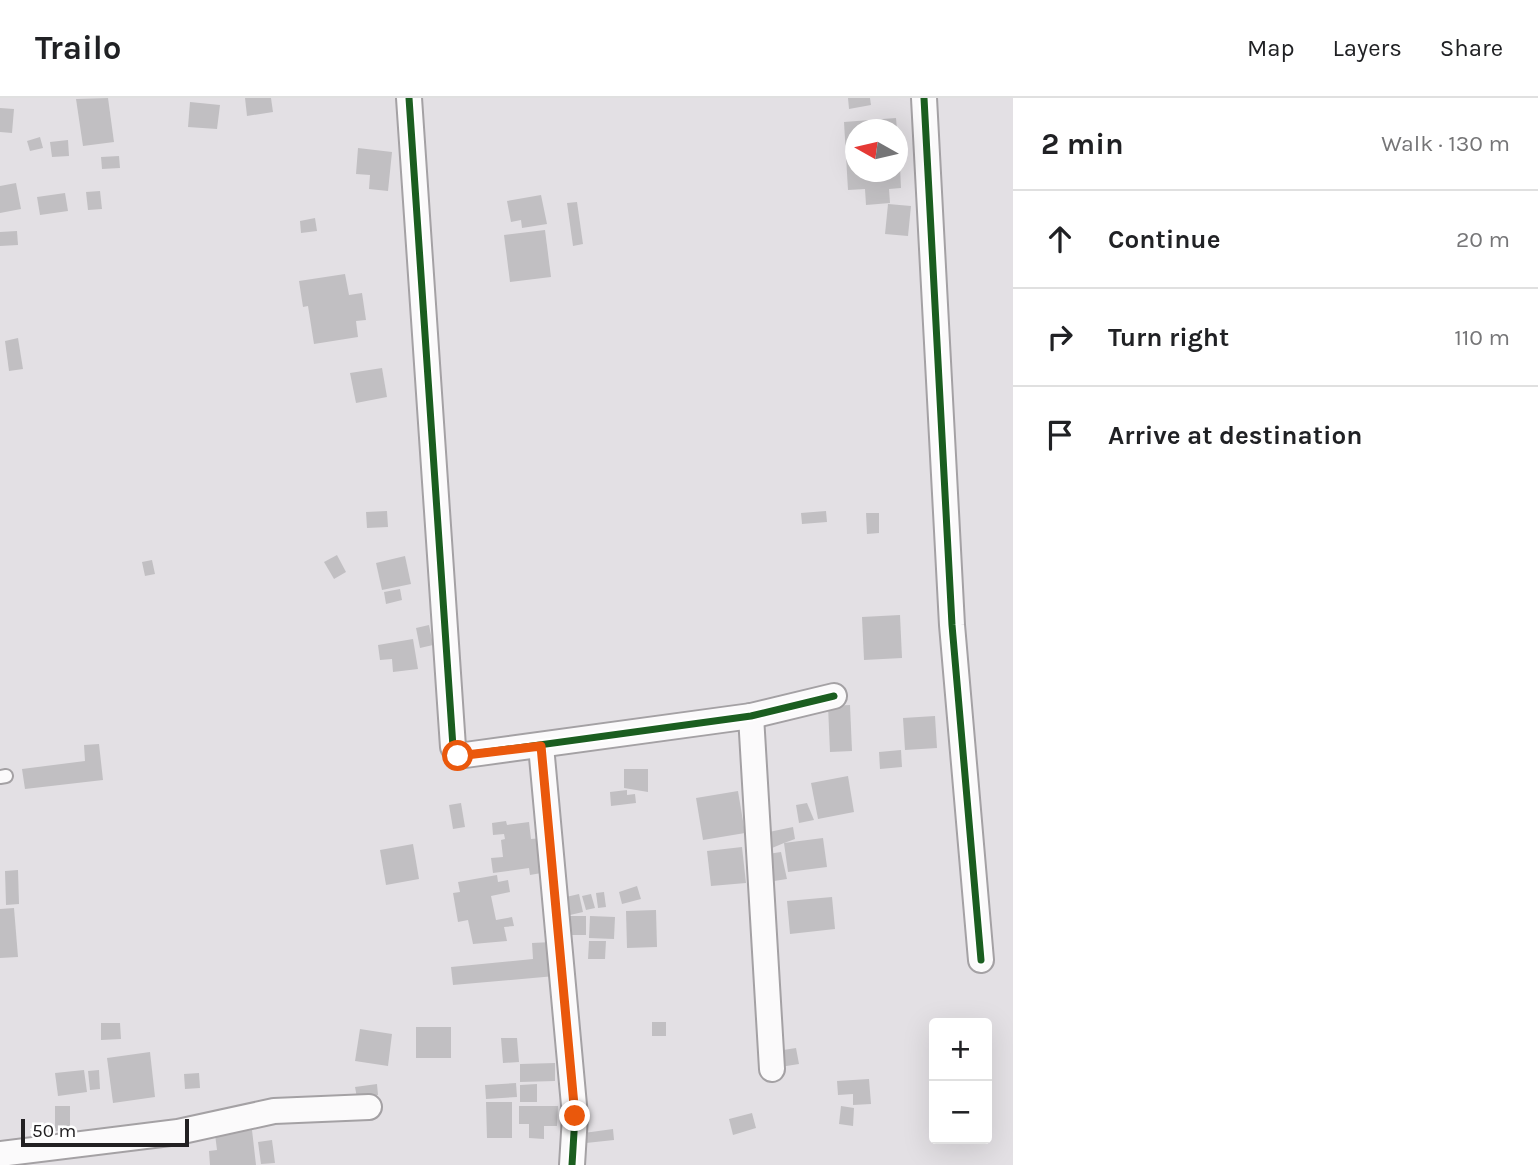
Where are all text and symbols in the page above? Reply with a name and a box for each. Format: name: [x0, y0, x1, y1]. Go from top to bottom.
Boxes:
text: Trailo: [35, 29, 122, 67]
text: Map: [1247, 34, 1295, 62]
text: Layers: [1333, 34, 1402, 62]
text: Share: [1440, 34, 1503, 62]
north arrow: [845, 119, 908, 182]
text: 2 min: [1041, 126, 1124, 162]
text: Walk · 130 m: [1381, 130, 1510, 157]
icon: ahead: [1041, 220, 1079, 258]
text: Continue: [1108, 224, 1220, 255]
text: 20 m: [1456, 226, 1510, 253]
icon: right: [1041, 318, 1079, 356]
text: Turn right: [1108, 322, 1229, 353]
text: 110 m: [1454, 324, 1510, 351]
icon: arrive: [1041, 416, 1079, 454]
text: Arrive at destination: [1108, 420, 1362, 451]
route start: [442, 740, 473, 771]
map controls: [929, 1018, 992, 1144]
button: +: [929, 1018, 992, 1081]
button: −: [929, 1081, 992, 1144]
route end: [559, 1100, 590, 1131]
scale bar: [21, 1116, 189, 1148]
text: 50 m: [32, 1120, 76, 1142]

